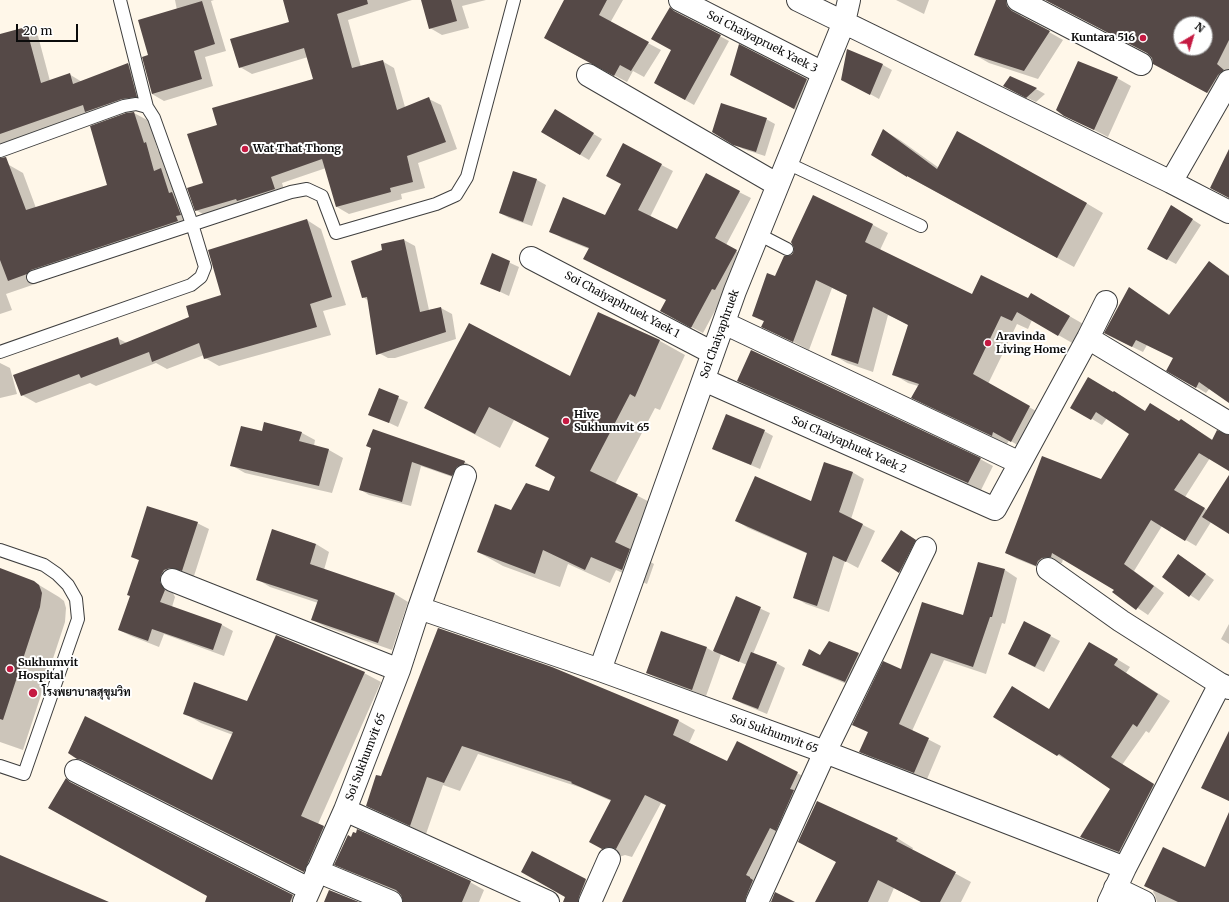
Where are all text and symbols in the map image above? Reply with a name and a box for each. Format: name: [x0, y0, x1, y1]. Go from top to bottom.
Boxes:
street label: Soi Chaiyapruek Yaek 3: [704, 8, 820, 76]
scale bar: [18, 16, 80, 42]
north arrow: [1173, 16, 1213, 56]
text: N: [1192, 19, 1208, 36]
text: 20 m: [23, 23, 52, 38]
place label: Kuntara 516: [1071, 31, 1135, 45]
marker: Kuntara 516: [1138, 33, 1148, 43]
place label: Wat That Thong: [253, 142, 341, 156]
marker: Wat That Thong: [240, 144, 250, 154]
street label: Soi Chaiyaphruek Yaek 1: [562, 269, 682, 341]
street label: Soi Chaiyaphruek: [698, 288, 742, 380]
place label: Aravinda Living Home: [996, 330, 1066, 356]
marker: Aravinda Living Home: [983, 338, 993, 348]
place label: Hive Sukhumvit 65: [574, 408, 650, 434]
street label: Soi Chaiyaphuek Yaek 2: [789, 414, 909, 476]
marker: Hive Sukhumvit 65: [561, 416, 571, 426]
place label: Sukhumvit Hospital: [18, 656, 78, 682]
marker: Sukhumvit Hospital: [5, 664, 15, 674]
place label: โรงพยาบาลสุขุมวิท: [42, 686, 131, 700]
marker: โรงพยาบาลสุขุมวิท: [27, 687, 39, 699]
street label: Soi Sukhumvit 65: [343, 711, 389, 803]
street label: Soi Sukhumvit 65: [728, 712, 820, 756]

